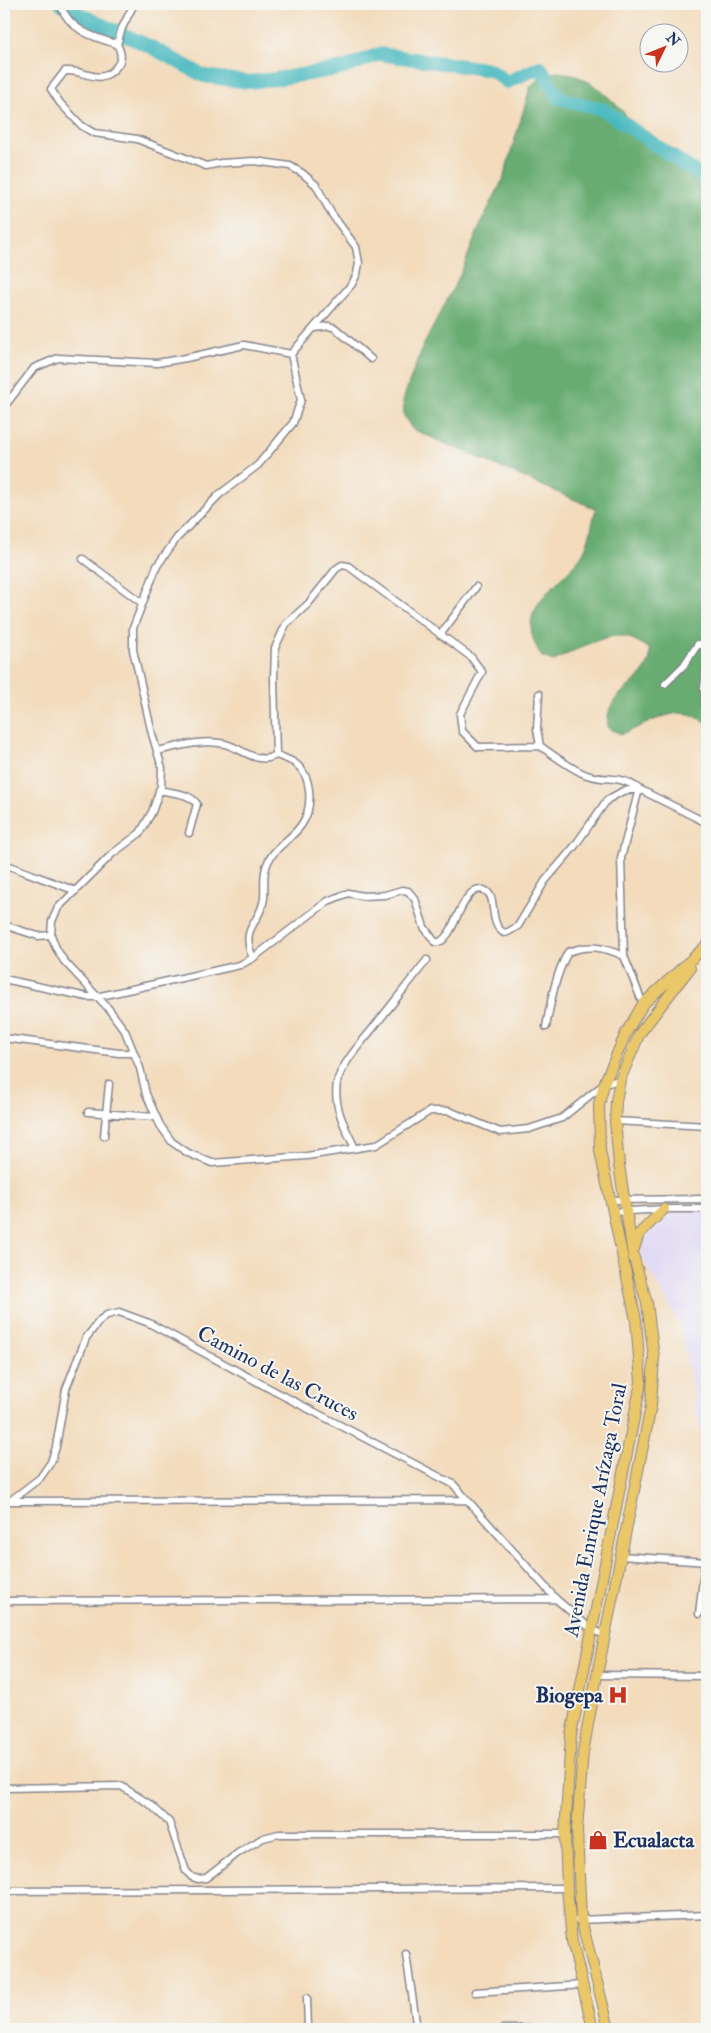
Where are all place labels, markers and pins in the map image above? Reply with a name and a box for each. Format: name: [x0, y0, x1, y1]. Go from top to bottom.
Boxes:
place label: Biogepa: [535, 1682, 604, 1709]
hospital icon: Biogepa: [607, 1684, 629, 1706]
place label: Ecualacta: [613, 1827, 695, 1854]
shop icon: Ecualacta: [587, 1829, 609, 1851]

